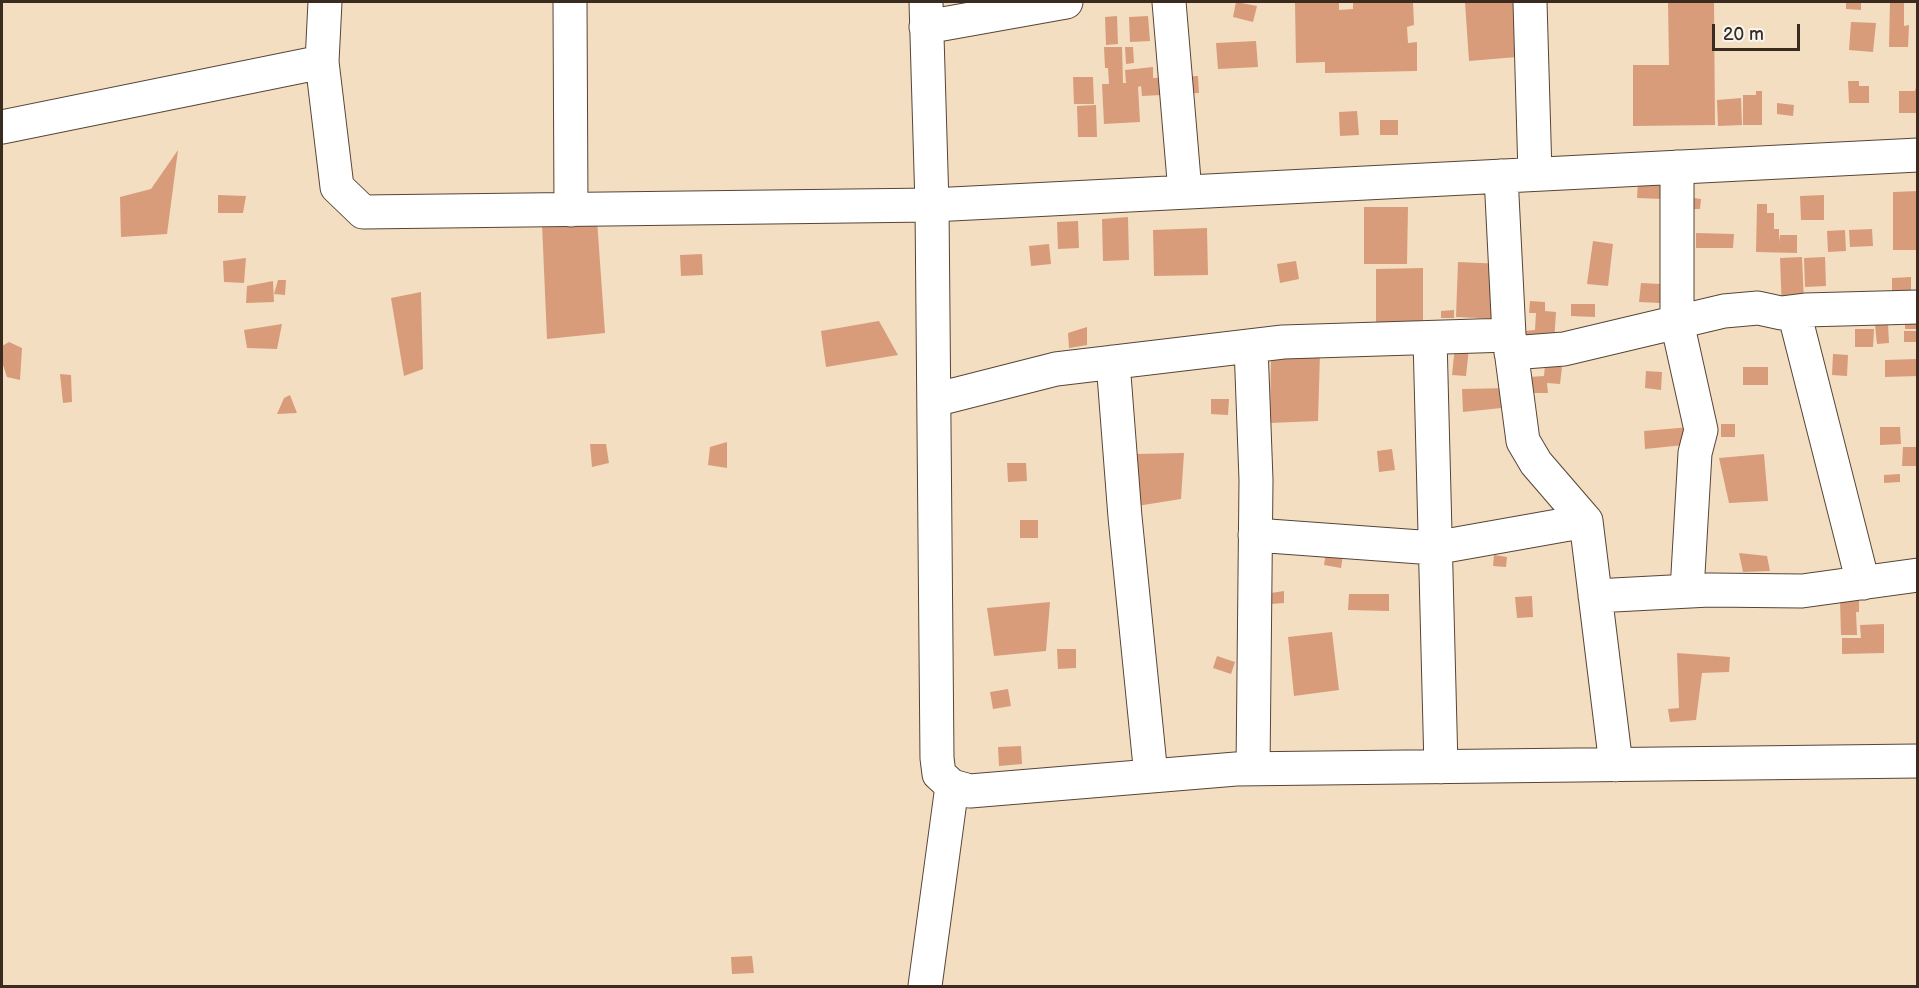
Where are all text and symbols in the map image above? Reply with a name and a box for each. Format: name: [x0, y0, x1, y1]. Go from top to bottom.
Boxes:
scale bar: [1715, 12, 1804, 50]
text: 20 m: [1723, 24, 1764, 45]

